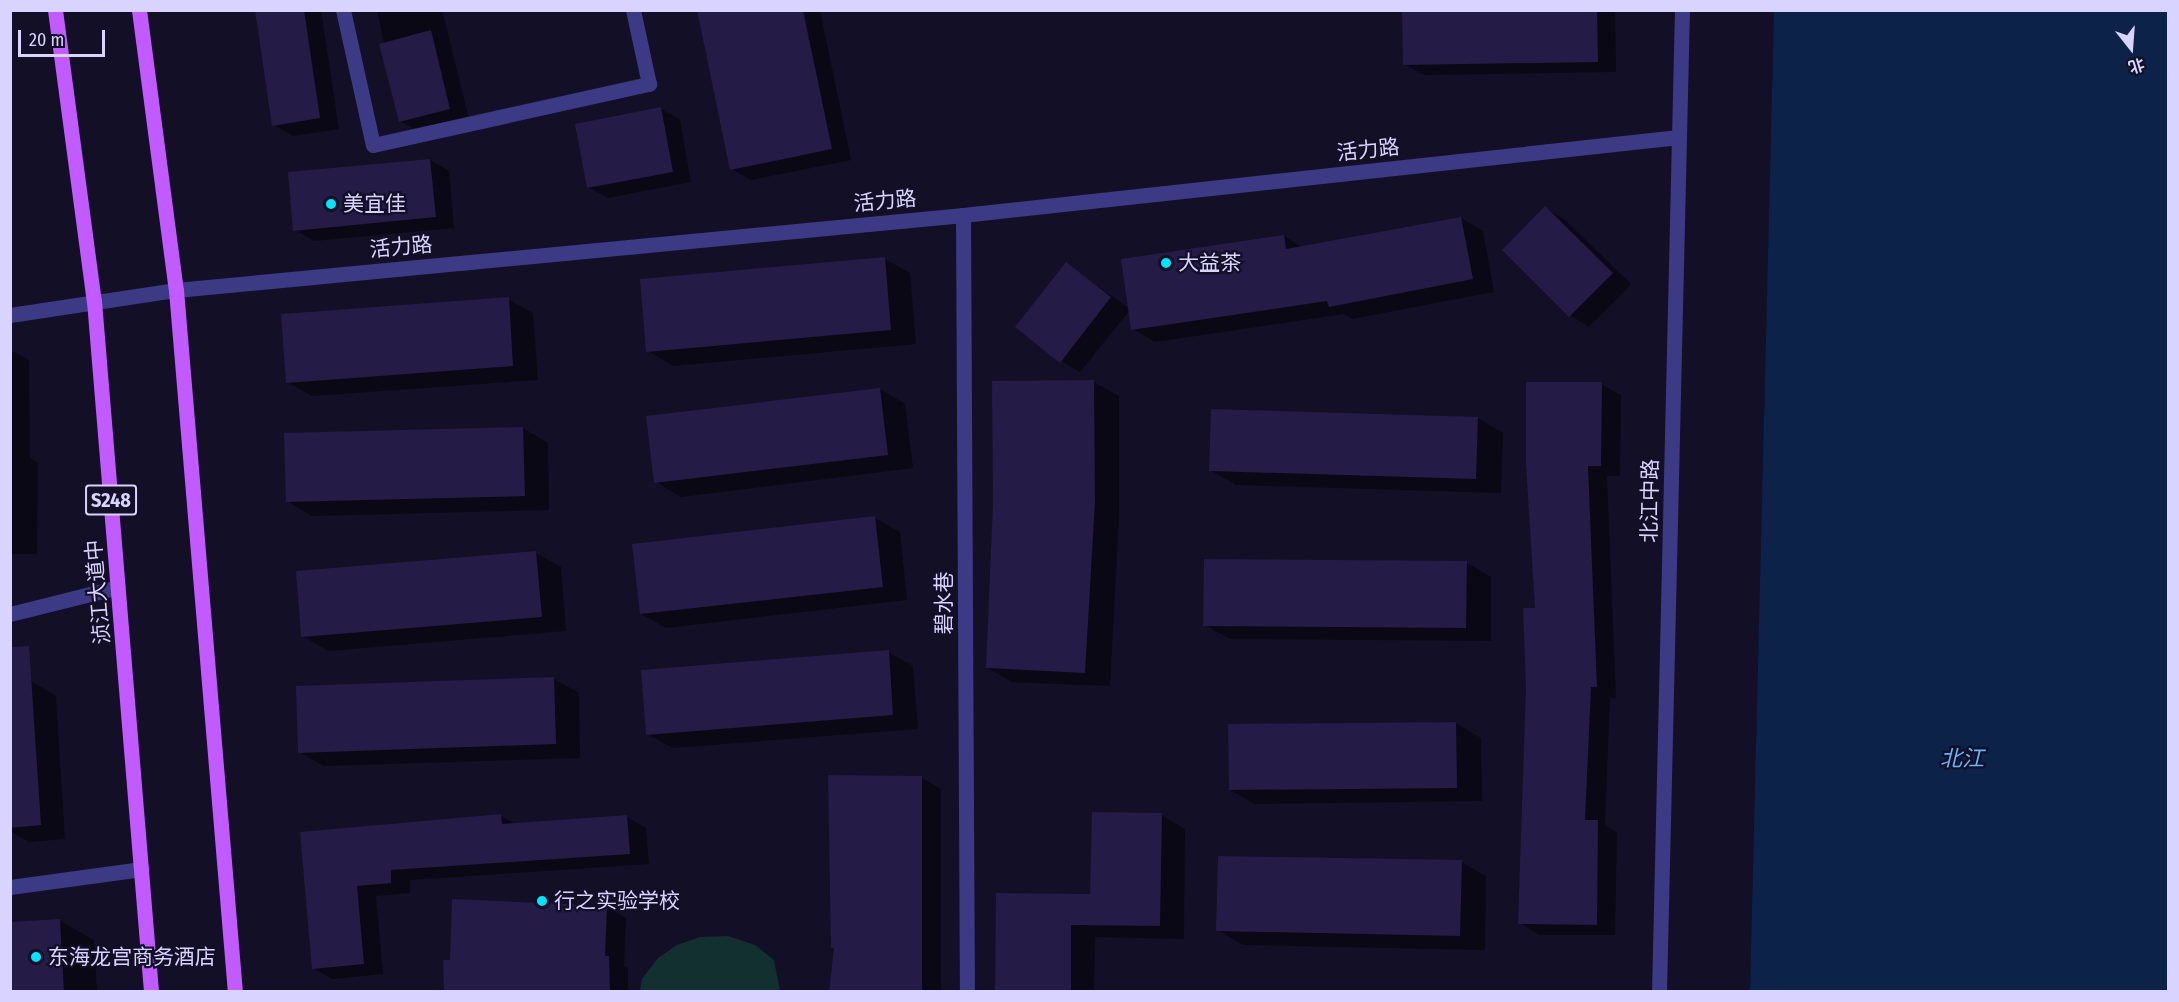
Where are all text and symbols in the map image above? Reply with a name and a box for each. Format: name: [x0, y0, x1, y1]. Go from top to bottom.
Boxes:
scale bar: [21, 18, 108, 56]
north arrow: [2101, 18, 2161, 78]
text: 20 m: [29, 29, 64, 51]
text: 北: [2126, 54, 2147, 77]
street label: 活力路: [1335, 134, 1401, 166]
street label: 活力路: [853, 186, 917, 216]
place label: 美宜佳: [343, 191, 406, 217]
marker: 美宜佳: [324, 197, 338, 211]
street label: 活力路: [369, 232, 433, 262]
place label: 大益茶: [1178, 250, 1241, 276]
marker: 大益茶: [1159, 256, 1173, 270]
street label: 北江中路: [1637, 459, 1663, 543]
road number: S248: [84, 483, 138, 517]
street label: 浈江大道中: [81, 539, 115, 645]
street label: 碧水巷: [931, 572, 957, 634]
water label: 北江: [1940, 746, 1984, 772]
place label: 行之实验学校: [554, 888, 680, 914]
marker: 行之实验学校: [535, 894, 549, 908]
place label: 东海龙宫商务酒店: [48, 944, 216, 970]
marker: 东海龙宫商务酒店: [29, 950, 43, 964]

